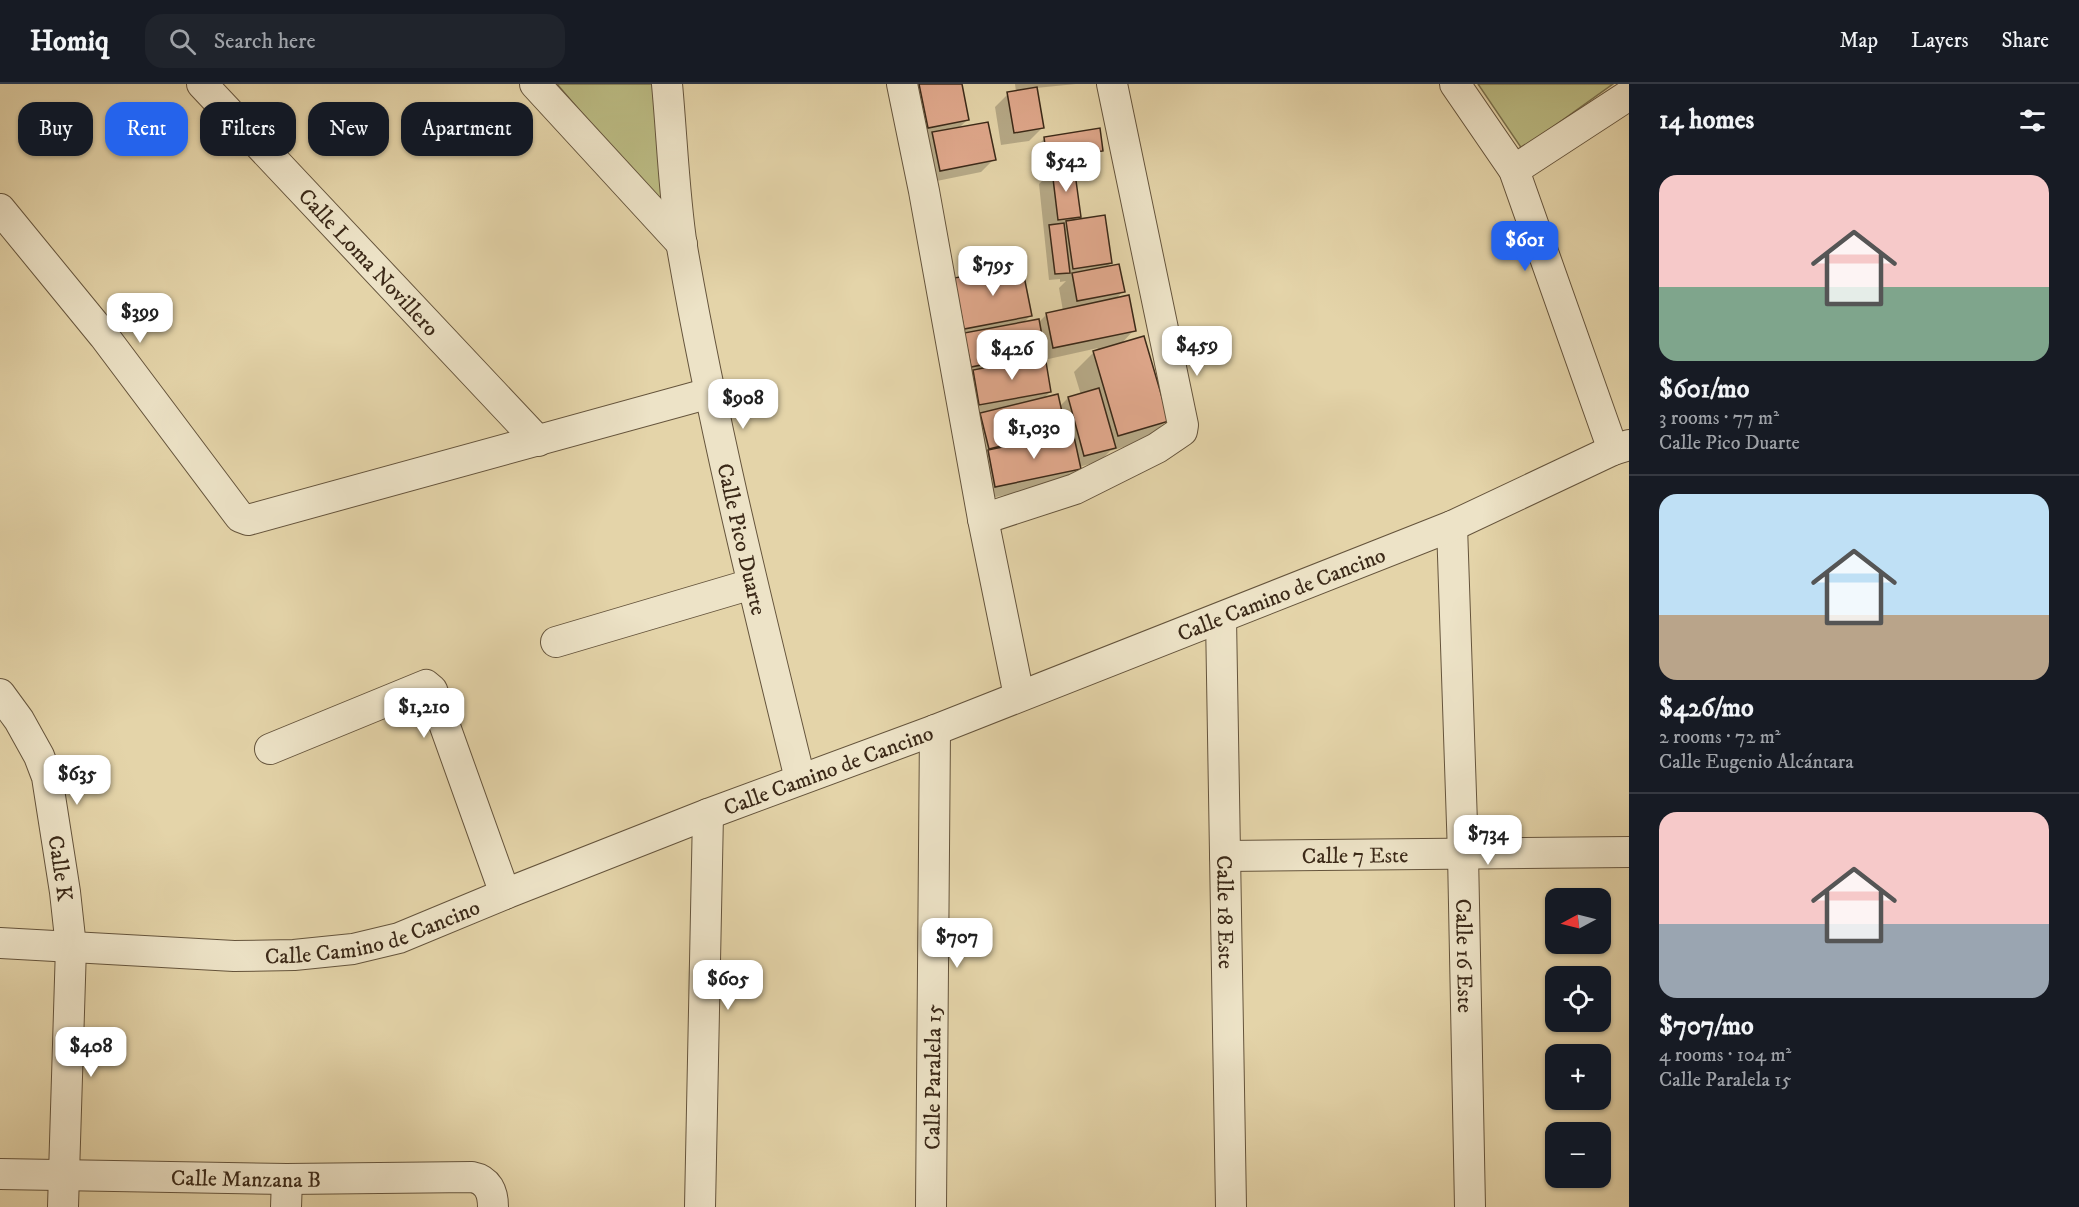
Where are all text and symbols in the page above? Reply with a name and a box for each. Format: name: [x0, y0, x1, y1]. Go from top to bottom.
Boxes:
search box: [145, 14, 565, 68]
text: Homiq: [30, 24, 109, 59]
icon: search: [166, 25, 199, 58]
text: Search here: [214, 28, 316, 55]
text: Map: [1839, 28, 1878, 54]
text: Layers: [1911, 28, 1969, 54]
text: Share: [2002, 28, 2049, 54]
chip: Buy: [18, 102, 93, 156]
chip: Rent: [105, 102, 188, 156]
chip: Filters: [200, 102, 296, 156]
chip: New: [308, 102, 389, 156]
chip: Apartment: [401, 102, 533, 156]
text: 14 homes: [1659, 104, 1754, 137]
icon: filters: [2016, 104, 2049, 137]
pin: $542: [1030, 142, 1102, 193]
text: $542: [1045, 149, 1087, 174]
street label: Calle Loma Novillero: [292, 183, 444, 342]
icon: home: [1800, 214, 1908, 322]
pin: $601: [1489, 221, 1561, 272]
text: $601: [1505, 228, 1545, 253]
pin: $795: [957, 246, 1029, 297]
text: $795: [972, 253, 1014, 278]
pin: $399: [104, 293, 176, 344]
text: $399: [121, 300, 159, 325]
pin: $459: [1161, 326, 1233, 377]
pin: $426: [976, 330, 1048, 381]
text: $459: [1176, 333, 1218, 358]
text: $426: [991, 337, 1033, 362]
text: $601/mo: [1659, 373, 1749, 406]
pin: $908: [707, 379, 779, 430]
text: $908: [722, 386, 764, 411]
text: 3 rooms · 77 m²: [1659, 406, 1779, 431]
pin: $1,030: [985, 409, 1083, 460]
text: $1,030: [1008, 416, 1060, 441]
text: Calle Pico Duarte: [1659, 431, 1800, 456]
street label: Calle Pico Duarte: [710, 461, 772, 618]
icon: home: [1800, 533, 1908, 641]
street label: Calle Camino de Cancino: [1174, 542, 1390, 648]
pin: $1,210: [375, 688, 473, 739]
text: $426/mo: [1659, 692, 1754, 725]
text: $1,210: [398, 695, 450, 720]
street label: Calle Camino de Cancino: [720, 720, 937, 822]
text: 2 rooms · 72 m²: [1659, 725, 1781, 750]
text: Calle Eugenio Alcántara: [1659, 750, 1854, 775]
pin: $635: [41, 755, 113, 806]
text: $635: [58, 762, 96, 787]
pin: $734: [1452, 815, 1524, 866]
text: $734: [1468, 822, 1508, 847]
street label: Calle K: [41, 833, 78, 903]
street label: Calle 7 Este: [1302, 842, 1408, 870]
icon: home: [1800, 851, 1908, 959]
street label: Calle 18 Este: [1210, 855, 1239, 969]
north arrow: [1545, 888, 1611, 954]
map controls: [1545, 888, 1611, 1188]
street label: Calle Camino de Cancino: [265, 894, 484, 970]
street label: Calle 16 Este: [1449, 898, 1478, 1013]
pin: $707: [921, 918, 993, 969]
text: $707: [936, 925, 978, 950]
pin: $605: [692, 960, 764, 1011]
button: locate: [1545, 966, 1611, 1032]
text: $605: [707, 967, 749, 992]
street label: Calle Paralela 15: [919, 1004, 948, 1150]
text: $707/mo: [1659, 1010, 1754, 1043]
pin: $408: [55, 1027, 127, 1078]
text: $408: [69, 1034, 113, 1059]
text: 4 rooms · 104 m²: [1659, 1043, 1791, 1068]
button: +: [1545, 1044, 1611, 1110]
text: Calle Paralela 15: [1659, 1068, 1792, 1093]
button: −: [1545, 1122, 1611, 1188]
street label: Calle Manzana B: [171, 1165, 321, 1194]

